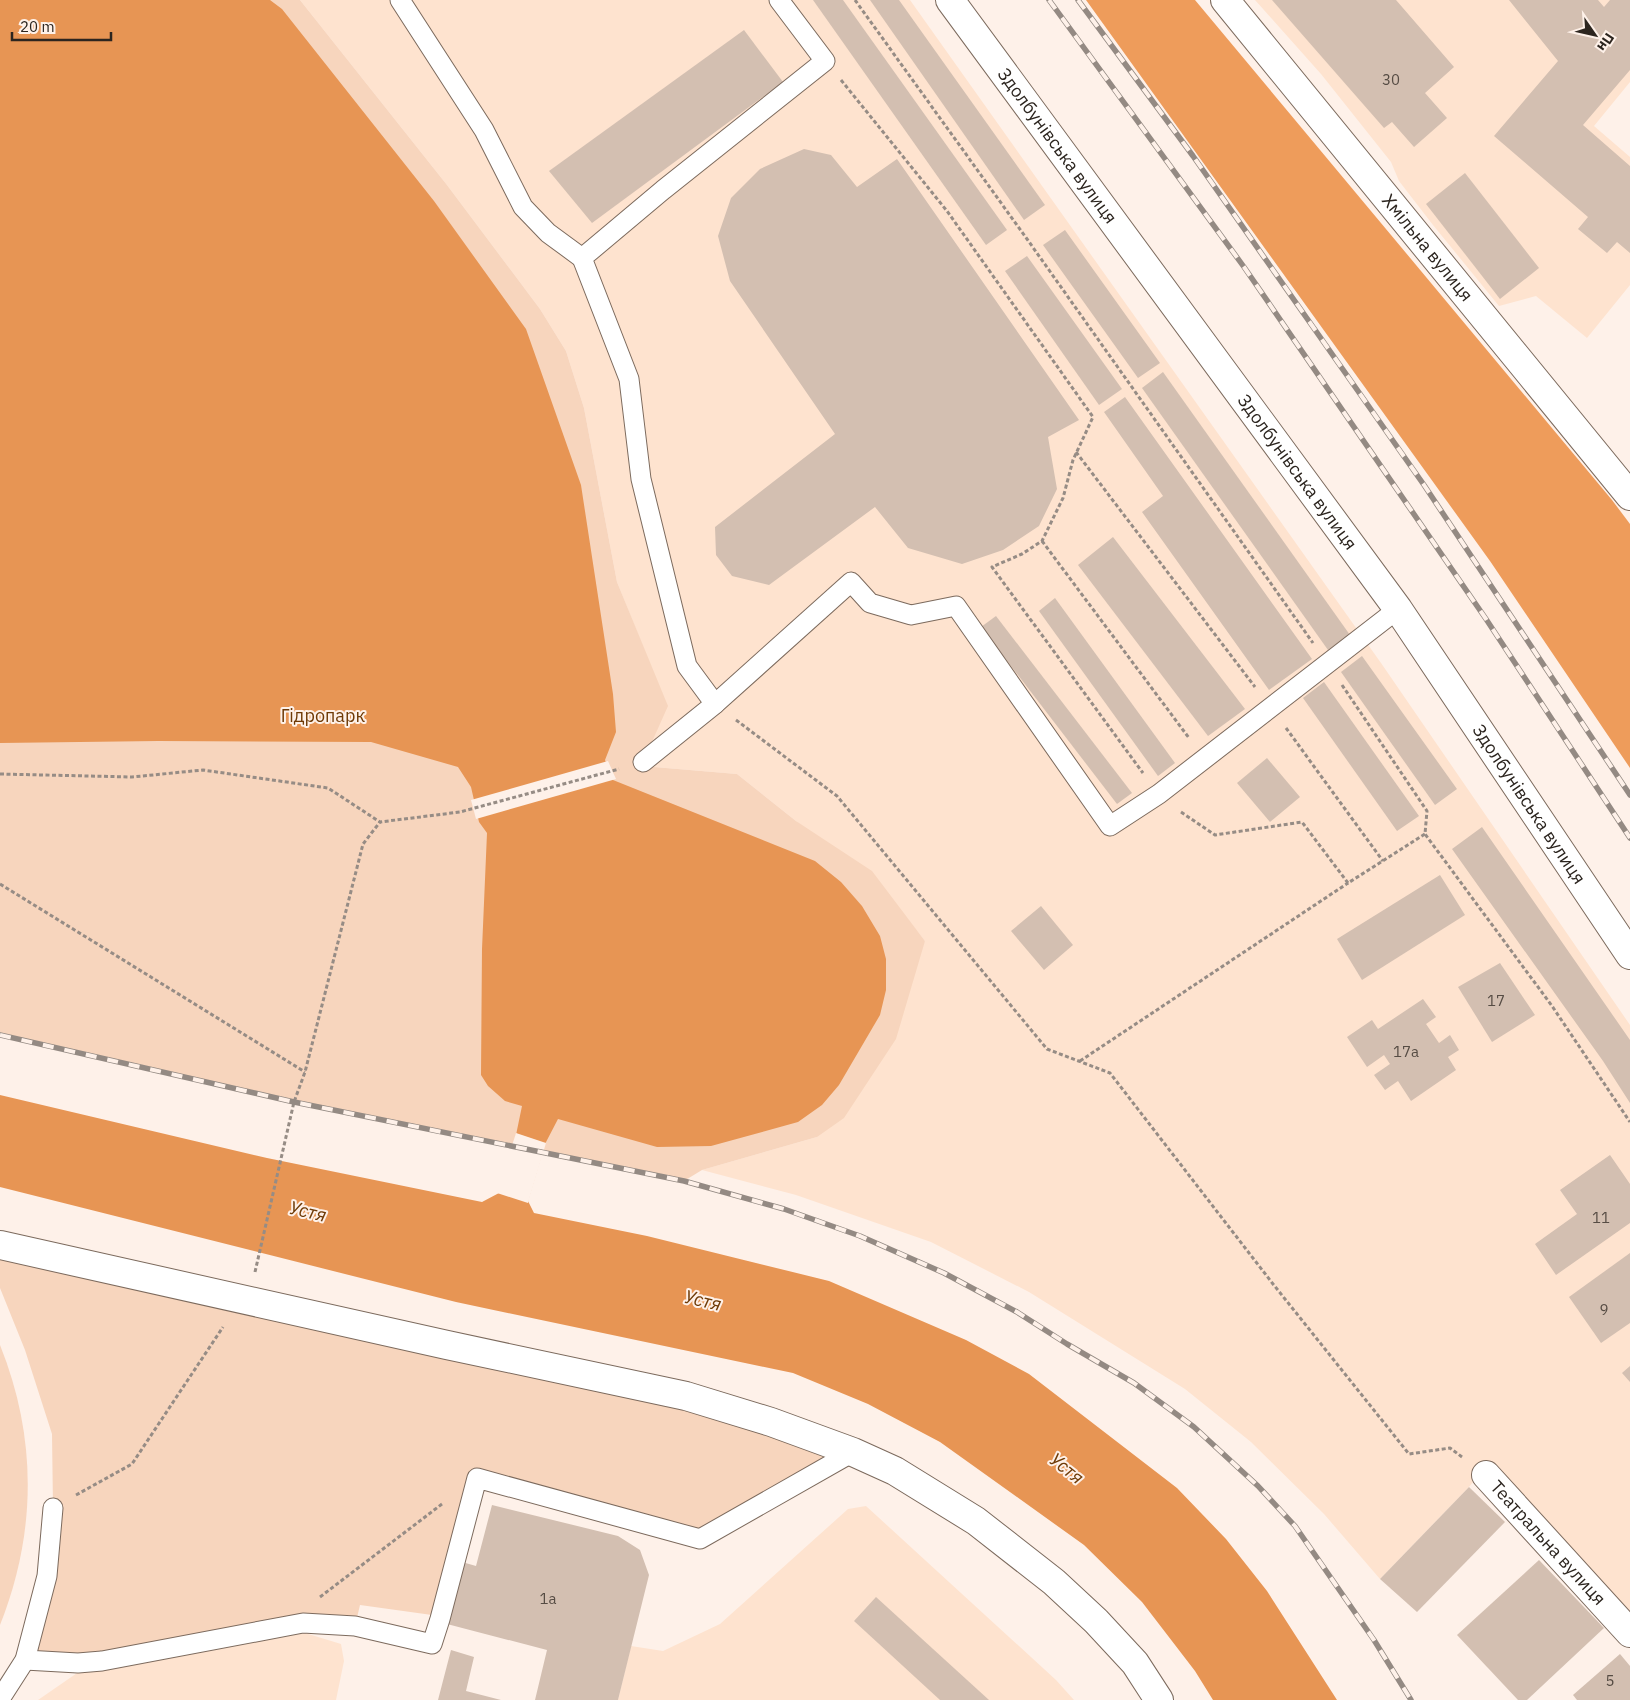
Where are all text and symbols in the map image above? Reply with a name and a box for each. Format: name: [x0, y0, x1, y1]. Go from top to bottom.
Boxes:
scale bar: [12, 10, 111, 42]
north arrow: [1570, 10, 1620, 60]
text: 20 m: [20, 17, 55, 36]
text: Пн: [1593, 30, 1618, 55]
street label: Здолбунівська вулиця: [993, 63, 1123, 228]
house number: 30: [1382, 70, 1400, 89]
street label: Хмільна вулиця: [1377, 189, 1478, 306]
street label: Здолбунівська вулиця: [1233, 389, 1363, 554]
park label: Гідропарк: [281, 704, 365, 727]
street label: Здолбунівська вулиця: [1467, 720, 1591, 888]
house number: 17: [1487, 991, 1505, 1010]
house number: 17а: [1393, 1042, 1419, 1061]
water label: Устя: [287, 1195, 329, 1227]
house number: 11: [1592, 1208, 1610, 1227]
water label: Устя: [682, 1284, 724, 1316]
house number: 9: [1599, 1300, 1609, 1319]
water label: Устя: [1045, 1447, 1089, 1489]
street label: Театральна вулиця: [1486, 1475, 1611, 1610]
house number: 1а: [539, 1589, 557, 1608]
house number: 5: [1605, 1671, 1615, 1690]

